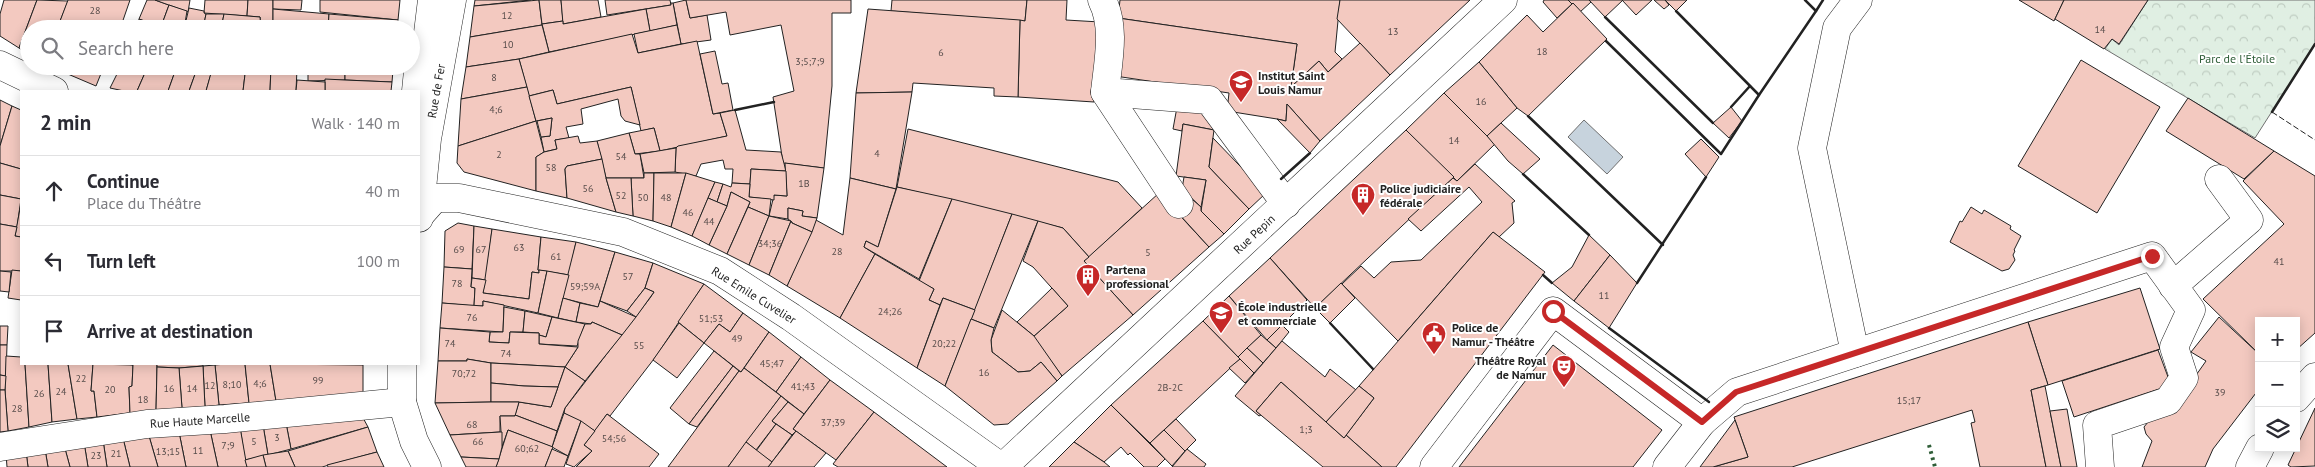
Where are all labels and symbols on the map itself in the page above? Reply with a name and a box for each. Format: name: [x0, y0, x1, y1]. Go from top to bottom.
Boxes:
house number: 28: [90, 4, 100, 17]
house number: 12: [502, 9, 512, 22]
house number: 14: [2095, 23, 2106, 36]
house number: 13: [1388, 25, 1398, 38]
house number: 10: [503, 38, 514, 51]
house number: 18: [1537, 45, 1547, 58]
house number: 6: [938, 46, 944, 59]
park label: Parc de l'Étoile: [2199, 51, 2275, 66]
house number: 3;5;7;9: [795, 55, 825, 68]
street label: Rue de Fer: [424, 63, 448, 119]
place label: Institut Saint Louis Namur: [1258, 68, 1325, 97]
school or university icon: Institut Saint Louis Namur: [1228, 69, 1254, 103]
house number: 8: [491, 71, 497, 84]
house number: 16: [1476, 95, 1486, 108]
house number: 4;6: [489, 103, 503, 116]
house number: 14: [1449, 134, 1460, 147]
house number: 4: [874, 147, 880, 160]
house number: 2: [496, 148, 502, 161]
house number: 54: [616, 150, 627, 163]
house number: 58: [546, 161, 556, 174]
house number: 1B: [798, 177, 810, 190]
place label: Police judiciaire fédérale: [1380, 181, 1461, 210]
house number: 56: [583, 182, 593, 195]
building icon: Police judiciaire fédérale: [1350, 182, 1376, 216]
house number: 52: [616, 189, 626, 202]
house number: 50: [638, 191, 649, 204]
house number: 48: [661, 191, 671, 204]
house number: 46: [683, 206, 693, 219]
street label: Rue Pepin: [1230, 211, 1278, 257]
house number: 44: [704, 215, 715, 228]
house number: 34;36: [758, 237, 782, 250]
house number: 63: [514, 241, 524, 254]
house number: 69: [454, 243, 464, 256]
house number: 67: [476, 243, 486, 256]
house number: 28: [832, 245, 842, 258]
route end: [2141, 245, 2164, 268]
house number: 5: [1145, 246, 1151, 259]
house number: 61: [551, 250, 561, 263]
house number: 41: [2274, 255, 2284, 268]
place label: Partena professional: [1106, 262, 1169, 291]
street label: Rue Emile Cuvelier: [709, 263, 799, 327]
building icon: Partena professional: [1075, 263, 1101, 297]
house number: 57: [623, 270, 633, 283]
house number: 78: [452, 277, 462, 290]
house number: 59;59A: [570, 280, 600, 293]
house number: 11: [1599, 289, 1609, 302]
place label: École industrielle et commerciale: [1238, 299, 1327, 328]
school or university icon: École industrielle et commerciale: [1208, 300, 1234, 334]
route start: [1542, 300, 1565, 323]
house number: 24;26: [878, 305, 902, 318]
house number: 76: [467, 311, 477, 324]
house number: 51;53: [699, 312, 723, 325]
place label: Police de Namur - Théâtre: [1452, 320, 1535, 349]
public building icon: Police de Namur - Théâtre: [1421, 321, 1447, 355]
house number: 49: [732, 332, 742, 345]
house number: 74: [445, 337, 456, 350]
house number: 20;22: [932, 337, 956, 350]
house number: 55: [634, 339, 644, 352]
house number: 74: [501, 347, 512, 360]
place label: Théâtre Royal de Namur: [1475, 353, 1547, 382]
theatre icon: Théâtre Royal de Namur: [1551, 354, 1577, 388]
house number: 45;47: [760, 357, 784, 370]
house number: 16: [979, 366, 989, 379]
house number: 70;72: [452, 367, 476, 380]
house number: 22: [76, 372, 86, 385]
house number: 99: [313, 374, 323, 387]
house number: 4;6: [253, 377, 267, 390]
house number: 8;10: [223, 378, 242, 391]
house number: 12: [205, 379, 215, 392]
house number: 41;43: [791, 380, 815, 393]
house number: 2B-2C: [1157, 381, 1183, 394]
house number: 16: [164, 382, 174, 395]
house number: 14: [187, 382, 198, 395]
house number: 20: [105, 383, 116, 396]
house number: 24: [56, 385, 67, 398]
house number: 39: [2215, 386, 2225, 399]
house number: 26: [34, 387, 44, 400]
house number: 18: [138, 393, 148, 406]
house number: 15;17: [1897, 394, 1921, 407]
house number: 28: [12, 402, 22, 415]
street label: Rue Haute Marcelle: [149, 409, 251, 431]
house number: 37;39: [821, 416, 845, 429]
house number: 68: [467, 418, 477, 431]
house number: 1;3: [1299, 423, 1313, 436]
house number: 3: [274, 431, 280, 444]
house number: 54;56: [602, 432, 626, 445]
house number: 5: [251, 435, 257, 448]
house number: 66: [473, 435, 483, 448]
house number: 7;9: [221, 439, 235, 452]
house number: 60;62: [515, 442, 539, 455]
house number: 11: [193, 444, 203, 457]
house number: 13;15: [156, 445, 180, 458]
house number: 21: [111, 447, 121, 460]
house number: 23: [91, 449, 101, 462]

